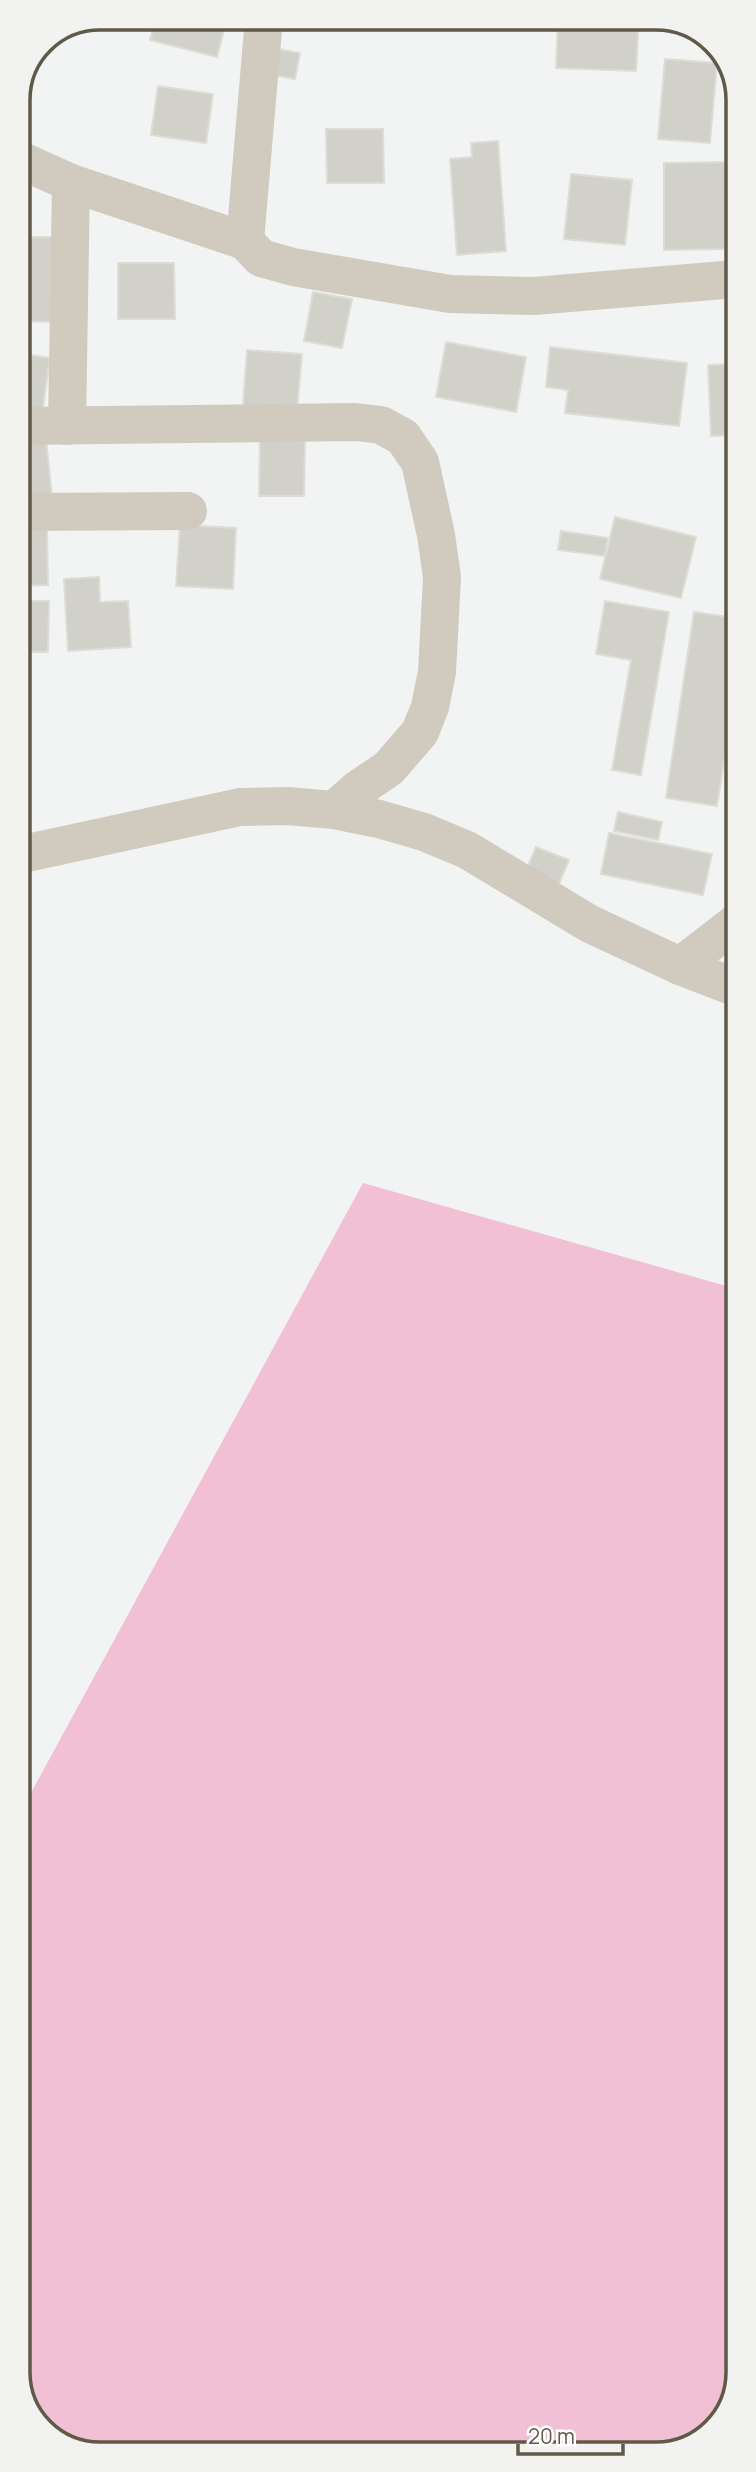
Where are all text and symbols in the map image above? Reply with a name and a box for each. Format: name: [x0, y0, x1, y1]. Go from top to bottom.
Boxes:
scale bar: [518, 2412, 623, 2456]
text: 20 m: [528, 2422, 575, 2450]

